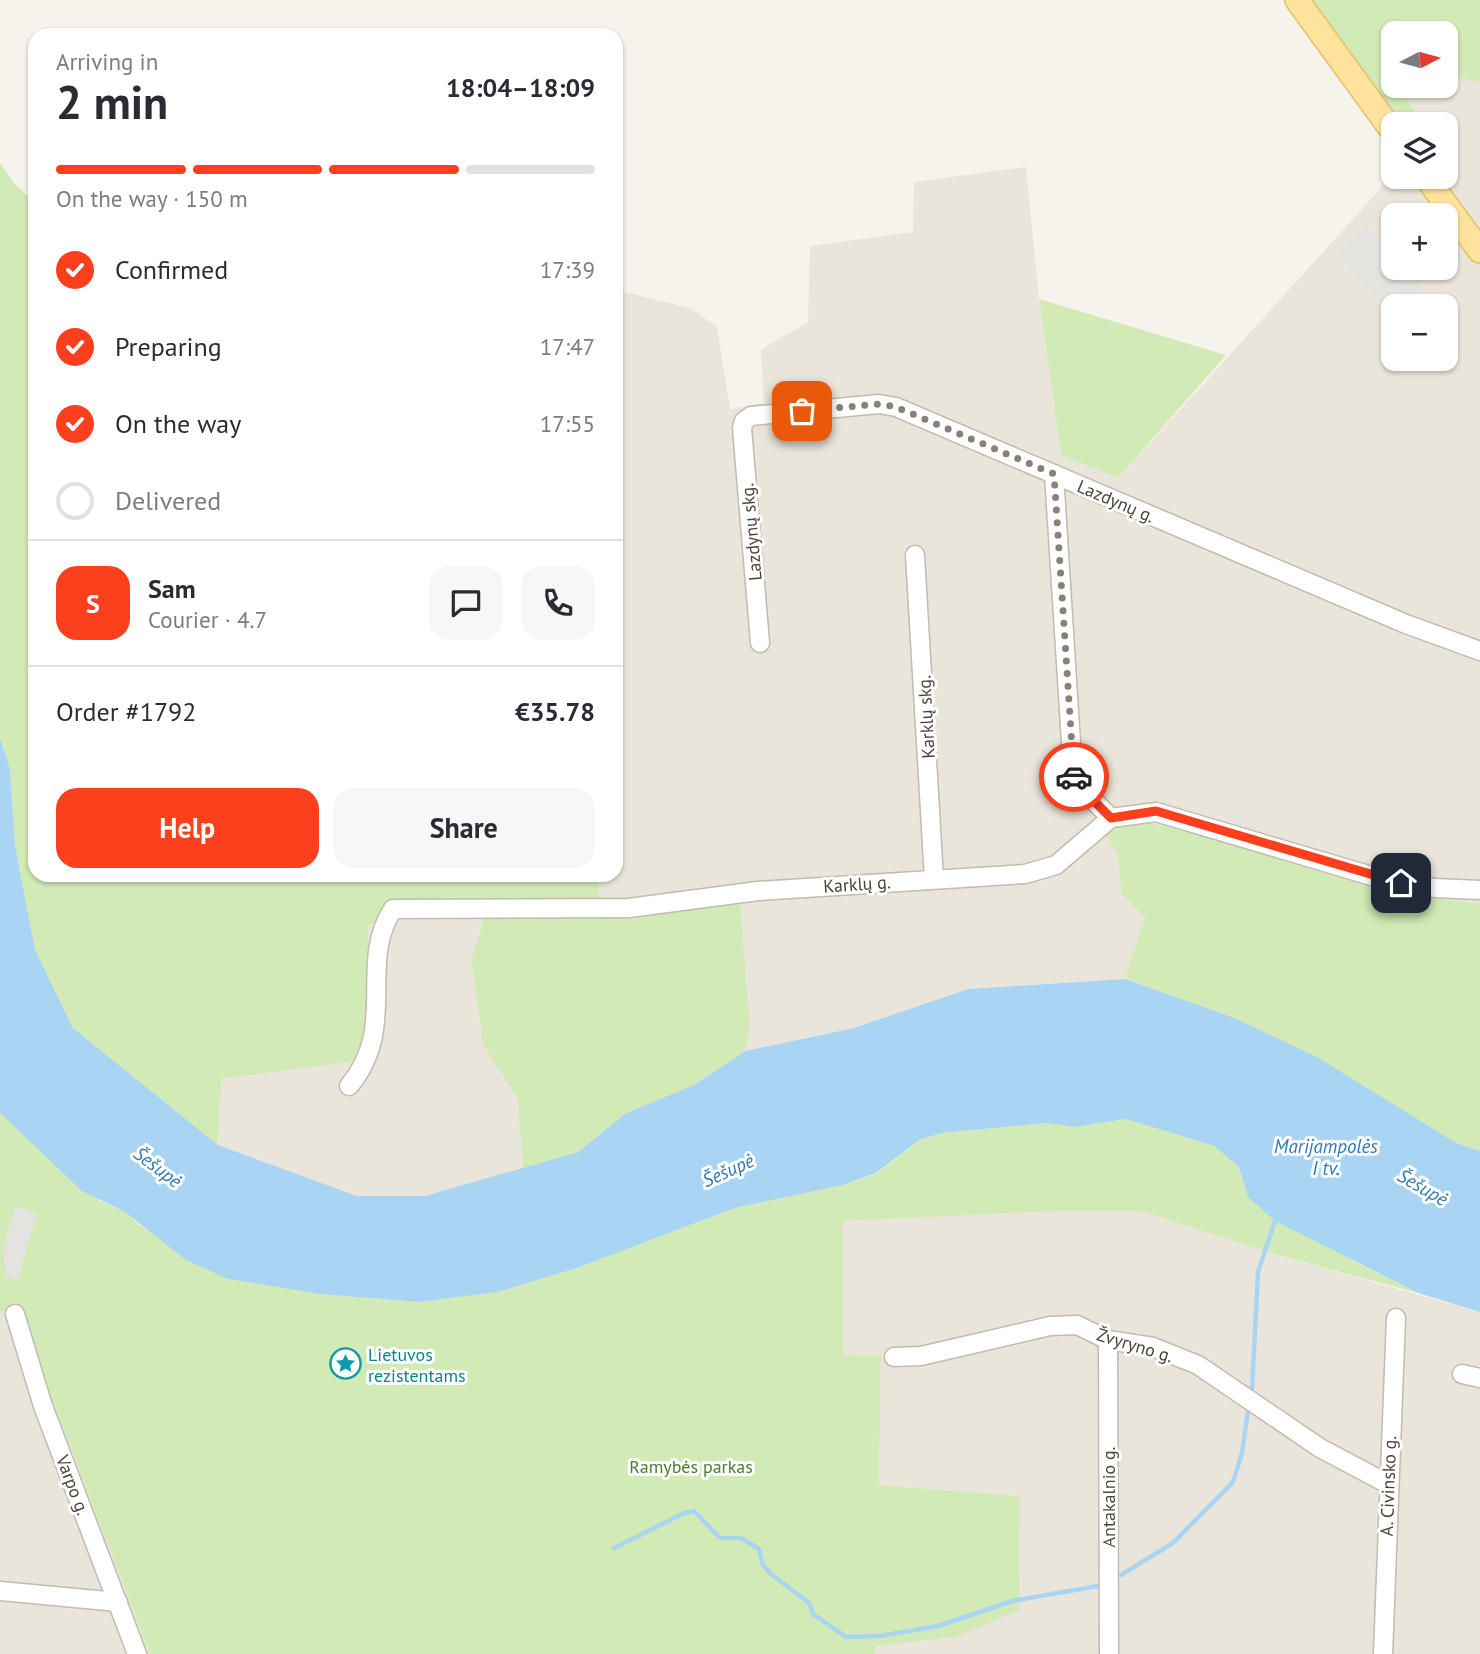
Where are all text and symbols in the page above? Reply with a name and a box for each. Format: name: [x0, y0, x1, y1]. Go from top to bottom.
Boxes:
north arrow: [1381, 21, 1458, 98]
map controls: [1381, 21, 1458, 371]
text: Arriving in: [56, 47, 158, 76]
text: 18:04–18:09: [446, 71, 595, 104]
text: 2 min: [56, 72, 168, 132]
button: layers: [1381, 112, 1458, 189]
text: On the way · 150 m: [56, 184, 248, 213]
button: +: [1381, 203, 1458, 280]
icon: check: [56, 251, 94, 289]
text: Confirmed: [115, 253, 228, 286]
text: 17:39: [540, 255, 595, 284]
button: −: [1381, 294, 1458, 371]
icon: check: [56, 328, 94, 366]
text: Preparing: [115, 330, 222, 363]
text: 17:47: [540, 332, 595, 361]
pin: [772, 381, 832, 441]
icon: bag: [783, 392, 821, 430]
icon: check: [56, 405, 94, 443]
text: On the way: [115, 407, 241, 440]
text: 17:55: [540, 409, 595, 438]
street label: Lazdynų g.: [1074, 474, 1158, 528]
street label: Lazdynų skg.: [735, 482, 767, 582]
text: Delivered: [115, 484, 221, 517]
button: chat: [429, 566, 503, 640]
button: phone: [521, 566, 595, 640]
text: Sam: [148, 572, 196, 605]
text: S: [86, 587, 100, 620]
text: Courier · 4.7: [148, 605, 267, 634]
street label: Karklų skg.: [912, 675, 940, 759]
text: Order #1792: [56, 695, 196, 728]
text: €35.78: [515, 695, 595, 728]
courier: [1039, 742, 1109, 812]
icon: car: [1055, 758, 1093, 796]
button: Help: [56, 788, 319, 868]
button: Share: [333, 788, 595, 868]
pin: [1371, 853, 1431, 913]
icon: home: [1382, 864, 1420, 902]
street label: Karklų g.: [823, 870, 891, 898]
water label: Marijampolės I tv.: [1274, 1134, 1378, 1180]
water label: Šešupė: [129, 1141, 187, 1193]
water label: Šešupė: [698, 1148, 758, 1192]
water label: Šešupė: [1394, 1163, 1453, 1211]
street label: Žvyryno g.: [1094, 1322, 1176, 1368]
place label: Lietuvos rezistentams: [368, 1343, 466, 1387]
place icon: Lietuvos rezistentams: [328, 1347, 362, 1381]
street label: A. Civinsko g.: [1375, 1435, 1401, 1537]
street label: Antakalnio g.: [1097, 1447, 1120, 1547]
street label: Varpo g.: [51, 1451, 95, 1518]
park label: Ramybės parkas: [629, 1455, 753, 1478]

